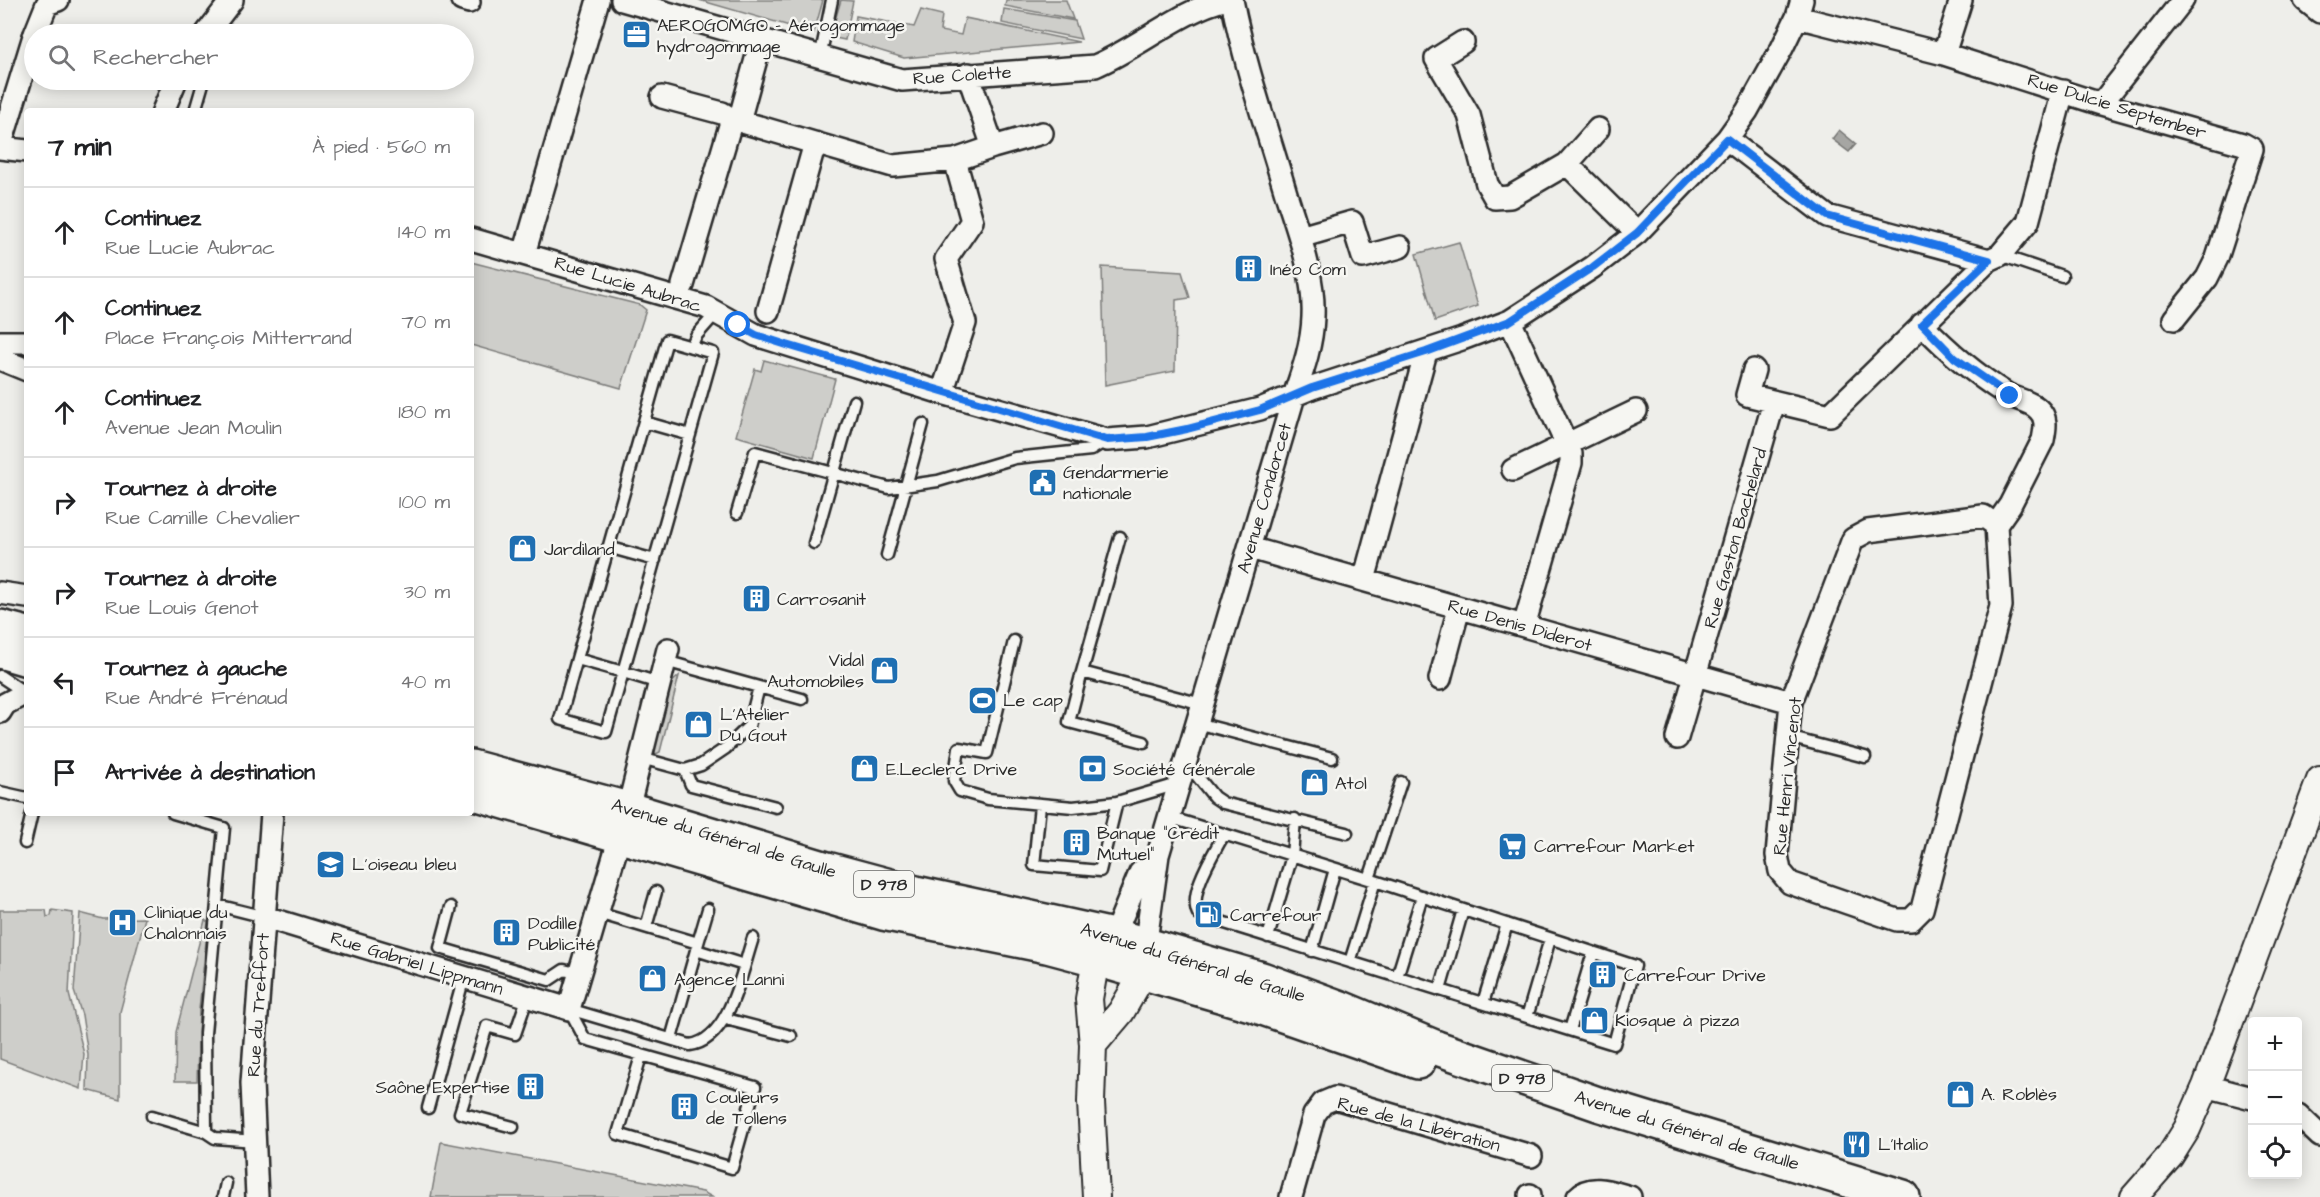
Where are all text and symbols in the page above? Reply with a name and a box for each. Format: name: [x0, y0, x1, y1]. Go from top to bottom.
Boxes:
place label: AEROGOMGO - Aérogommage hydrogommage: [657, 13, 905, 60]
office icon: AEROGOMGO - Aérogommage hydrogommage: [620, 19, 652, 51]
search box: [24, 24, 474, 90]
icon: search: [45, 41, 78, 74]
text: Rechercher: [93, 42, 218, 73]
street label: Rue Colette: [912, 60, 1012, 91]
street label: Rue Dulcie September: [2024, 67, 2209, 146]
text: 7 min: [48, 129, 112, 165]
text: À pied · 560 m: [312, 133, 450, 161]
text: Continuez: [105, 203, 201, 234]
icon: ahead: [48, 216, 81, 249]
text: 140 m: [398, 218, 450, 246]
text: Rue Lucie Aubrac: [105, 234, 275, 262]
street label: Rue Lucie Aubrac: [551, 250, 705, 319]
building icon: Inéo Com: [1233, 253, 1265, 285]
place label: Inéo Com: [1270, 257, 1346, 282]
text: Continuez: [105, 293, 201, 324]
icon: ahead: [48, 306, 81, 339]
text: 70 m: [402, 308, 450, 336]
route start: [724, 311, 750, 337]
text: Place François Mitterrand: [105, 324, 352, 352]
route end: [1996, 382, 2022, 408]
text: Continuez: [105, 383, 201, 414]
icon: ahead: [48, 396, 81, 429]
text: 180 m: [398, 398, 450, 426]
text: Avenue Jean Moulin: [105, 414, 282, 442]
street label: Avenue Condorcet: [1231, 419, 1298, 576]
street label: Rue Gaston Bachelard: [1698, 445, 1773, 631]
place label: Gendarmerie nationale: [1063, 460, 1169, 506]
public building icon: Gendarmerie nationale: [1026, 466, 1058, 498]
text: Tournez à droite: [105, 473, 277, 504]
icon: right: [48, 486, 81, 519]
text: 100 m: [399, 488, 450, 516]
text: Rue Camille Chevalier: [105, 504, 300, 532]
shop icon: Jardiland: [507, 533, 539, 565]
place label: Jardiland: [544, 537, 615, 562]
text: Tournez à droite: [105, 563, 277, 594]
icon: right: [48, 576, 81, 609]
text: 30 m: [404, 578, 450, 606]
building icon: Carrosanit: [740, 583, 772, 615]
place label: Carrosanit: [777, 587, 867, 612]
street label: Rue Denis Diderot: [1445, 593, 1596, 658]
text: Rue Louis Genot: [105, 594, 259, 622]
place label: Vidal Automobiles: [767, 648, 864, 694]
text: Tournez à gauche: [105, 653, 287, 684]
shop icon: Vidal Automobiles: [869, 654, 901, 686]
icon: left: [48, 666, 81, 699]
text: 40 m: [400, 668, 450, 696]
text: Rue André Frénaud: [105, 684, 287, 712]
sports icon: Le cap: [966, 684, 998, 716]
place label: Le cap: [1003, 688, 1063, 713]
street label: Rue Henri Vincenot: [1767, 695, 1808, 856]
place label: L'Atelier Du Gout: [720, 702, 789, 748]
shop icon: L'Atelier Du Gout: [683, 708, 715, 740]
shop icon: E.Leclerc Drive: [849, 753, 881, 785]
bank icon: Société Générale: [1076, 753, 1108, 785]
icon: arrive: [48, 756, 81, 789]
text: Arrivée à destination: [105, 757, 315, 788]
place label: E.Leclerc Drive: [886, 757, 1018, 782]
place label: Société Générale: [1113, 757, 1256, 782]
shop icon: Atol: [1298, 767, 1330, 799]
place label: Atol: [1335, 771, 1367, 796]
street label: Avenue du Général de Gaulle: [608, 792, 839, 885]
place label: Banque "Crédit Mutuel": [1097, 821, 1220, 867]
building icon: Banque "Crédit Mutuel": [1060, 827, 1092, 859]
supermarket icon: Carrefour Market: [1497, 830, 1529, 862]
place label: Carrefour Market: [1534, 834, 1695, 859]
school or university icon: L'oiseau bleu: [315, 848, 347, 880]
place label: L'oiseau bleu: [352, 852, 456, 877]
road number: D 978: [854, 871, 914, 897]
fuel station icon: Carrefour: [1193, 899, 1225, 931]
place label: Clinique du Chalonnais: [144, 900, 228, 946]
place label: Carrefour: [1230, 903, 1321, 928]
hospital icon: Clinique du Chalonnais: [107, 906, 139, 938]
place label: Dodille Publicité: [528, 911, 596, 957]
street label: Avenue du Général de Gaulle: [1077, 916, 1308, 1009]
building icon: Dodille Publicité: [491, 917, 523, 949]
street label: Rue Gabriel Lippmann: [327, 925, 506, 1002]
street label: Rue du Treffort: [241, 932, 276, 1078]
building icon: Carrefour Drive: [1587, 959, 1619, 991]
shop icon: Agence Lanni: [637, 963, 669, 995]
place label: Carrefour Drive: [1624, 963, 1766, 988]
place label: Agence Lanni: [674, 967, 785, 993]
shop icon: Kiosque à pizza: [1578, 1004, 1610, 1036]
place label: Kiosque à pizza: [1615, 1008, 1739, 1033]
map controls: [2248, 1017, 2302, 1179]
button: +: [2248, 1017, 2302, 1071]
road number: D 978: [1492, 1065, 1552, 1091]
building icon: Saône Expertise: [515, 1071, 547, 1103]
button: −: [2248, 1071, 2302, 1125]
place label: Saône Expertise: [376, 1075, 510, 1100]
shop icon: A. Roblès: [1944, 1078, 1976, 1110]
place label: A. Roblès: [1981, 1082, 2057, 1107]
street label: Avenue du Général de Gaulle: [1571, 1084, 1802, 1177]
place label: Couleurs de Tollens: [706, 1085, 787, 1131]
building icon: Couleurs de Tollens: [669, 1091, 701, 1123]
street label: Rue de la Libération: [1335, 1091, 1503, 1158]
button: locate: [2248, 1125, 2302, 1179]
restaurant icon: L'Italio: [1841, 1128, 1873, 1160]
place label: L'Italio: [1878, 1132, 1928, 1157]

